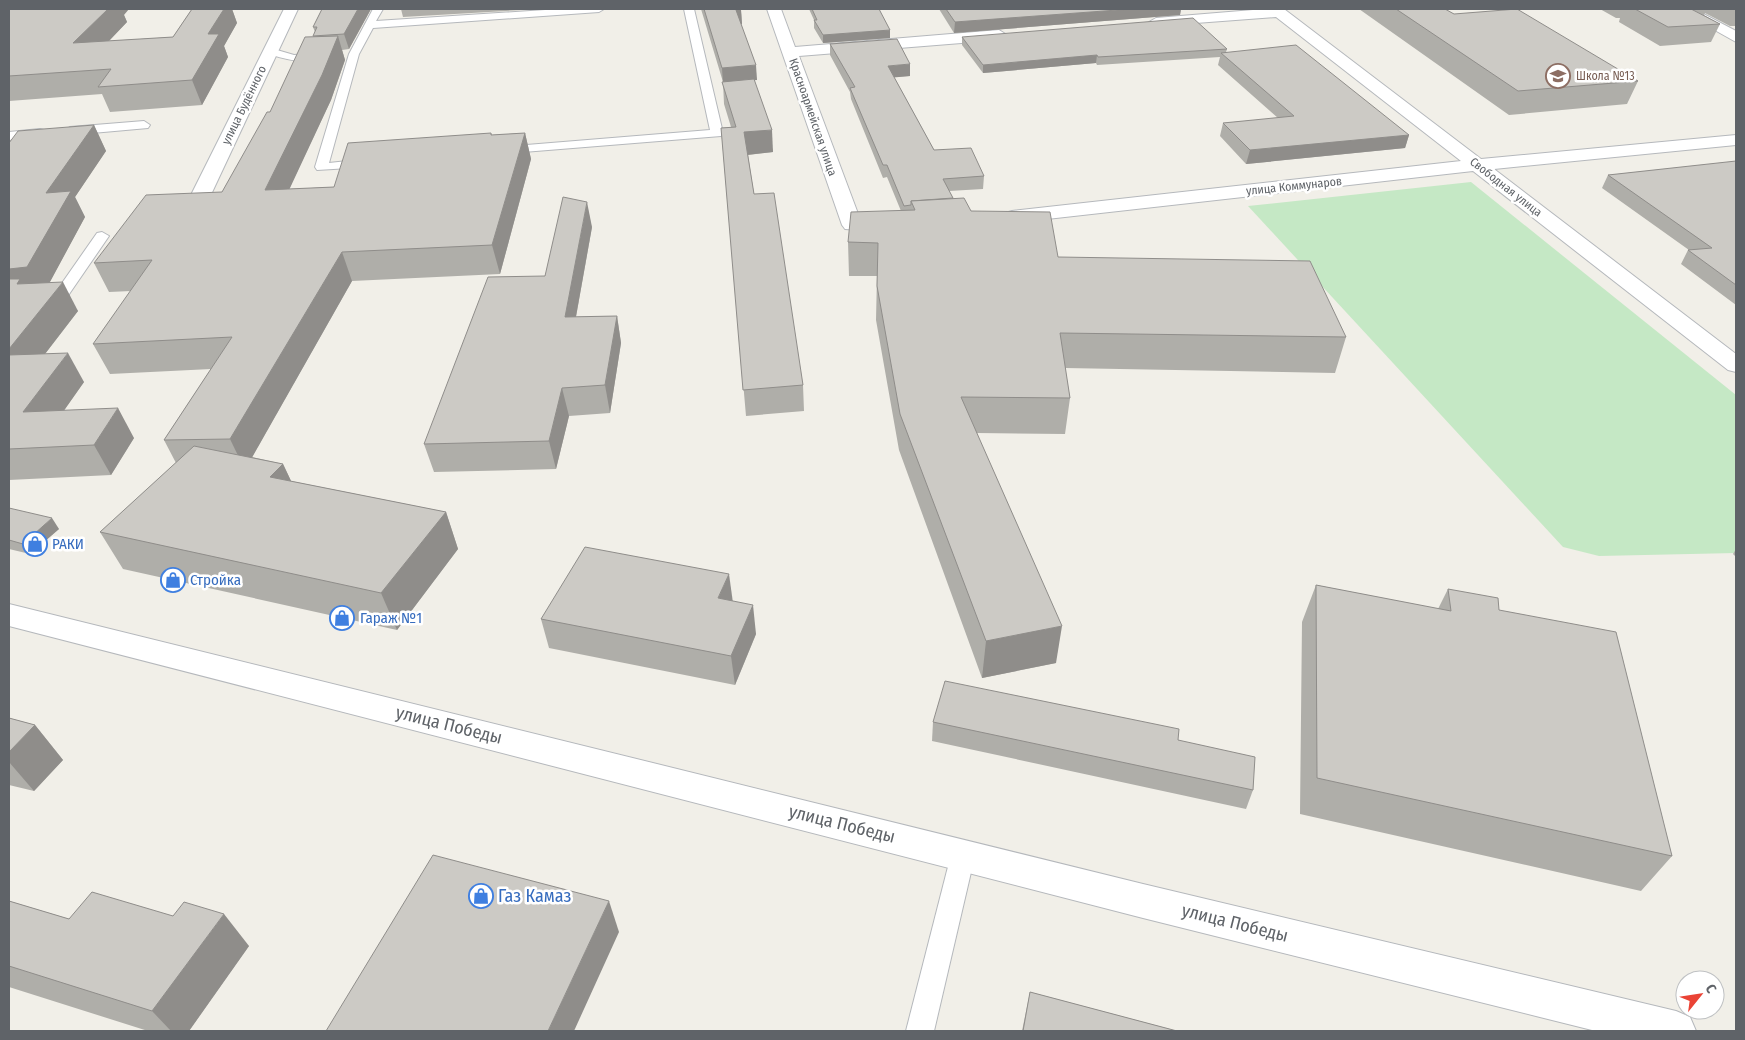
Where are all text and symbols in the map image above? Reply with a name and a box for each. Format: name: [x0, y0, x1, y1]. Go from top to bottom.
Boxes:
street label: Красноармейская улица: [786, 56, 840, 178]
street label: улица Будённого: [219, 63, 269, 147]
school or university icon: Школа №13: [1545, 63, 1571, 89]
place label: Школа №13: [1576, 69, 1635, 83]
street label: Свободная улица: [1467, 154, 1545, 220]
street label: улица Коммунаров: [1245, 174, 1343, 198]
shop icon: РАКИ: [22, 531, 48, 557]
place label: РАКИ: [52, 535, 84, 553]
shop icon: Стройка: [160, 567, 186, 593]
place label: Стройка: [190, 571, 241, 589]
shop icon: Гараж №1: [329, 605, 355, 631]
place label: Гараж №1: [360, 609, 422, 627]
street label: улица Победы: [394, 701, 504, 749]
street label: улица Победы: [787, 800, 897, 848]
shop icon: Газ Камаз: [468, 883, 494, 909]
place label: Газ Камаз: [498, 885, 572, 907]
street label: улица Победы: [1180, 899, 1290, 947]
north arrow: [1675, 970, 1725, 1020]
text: С: [1702, 981, 1720, 997]

